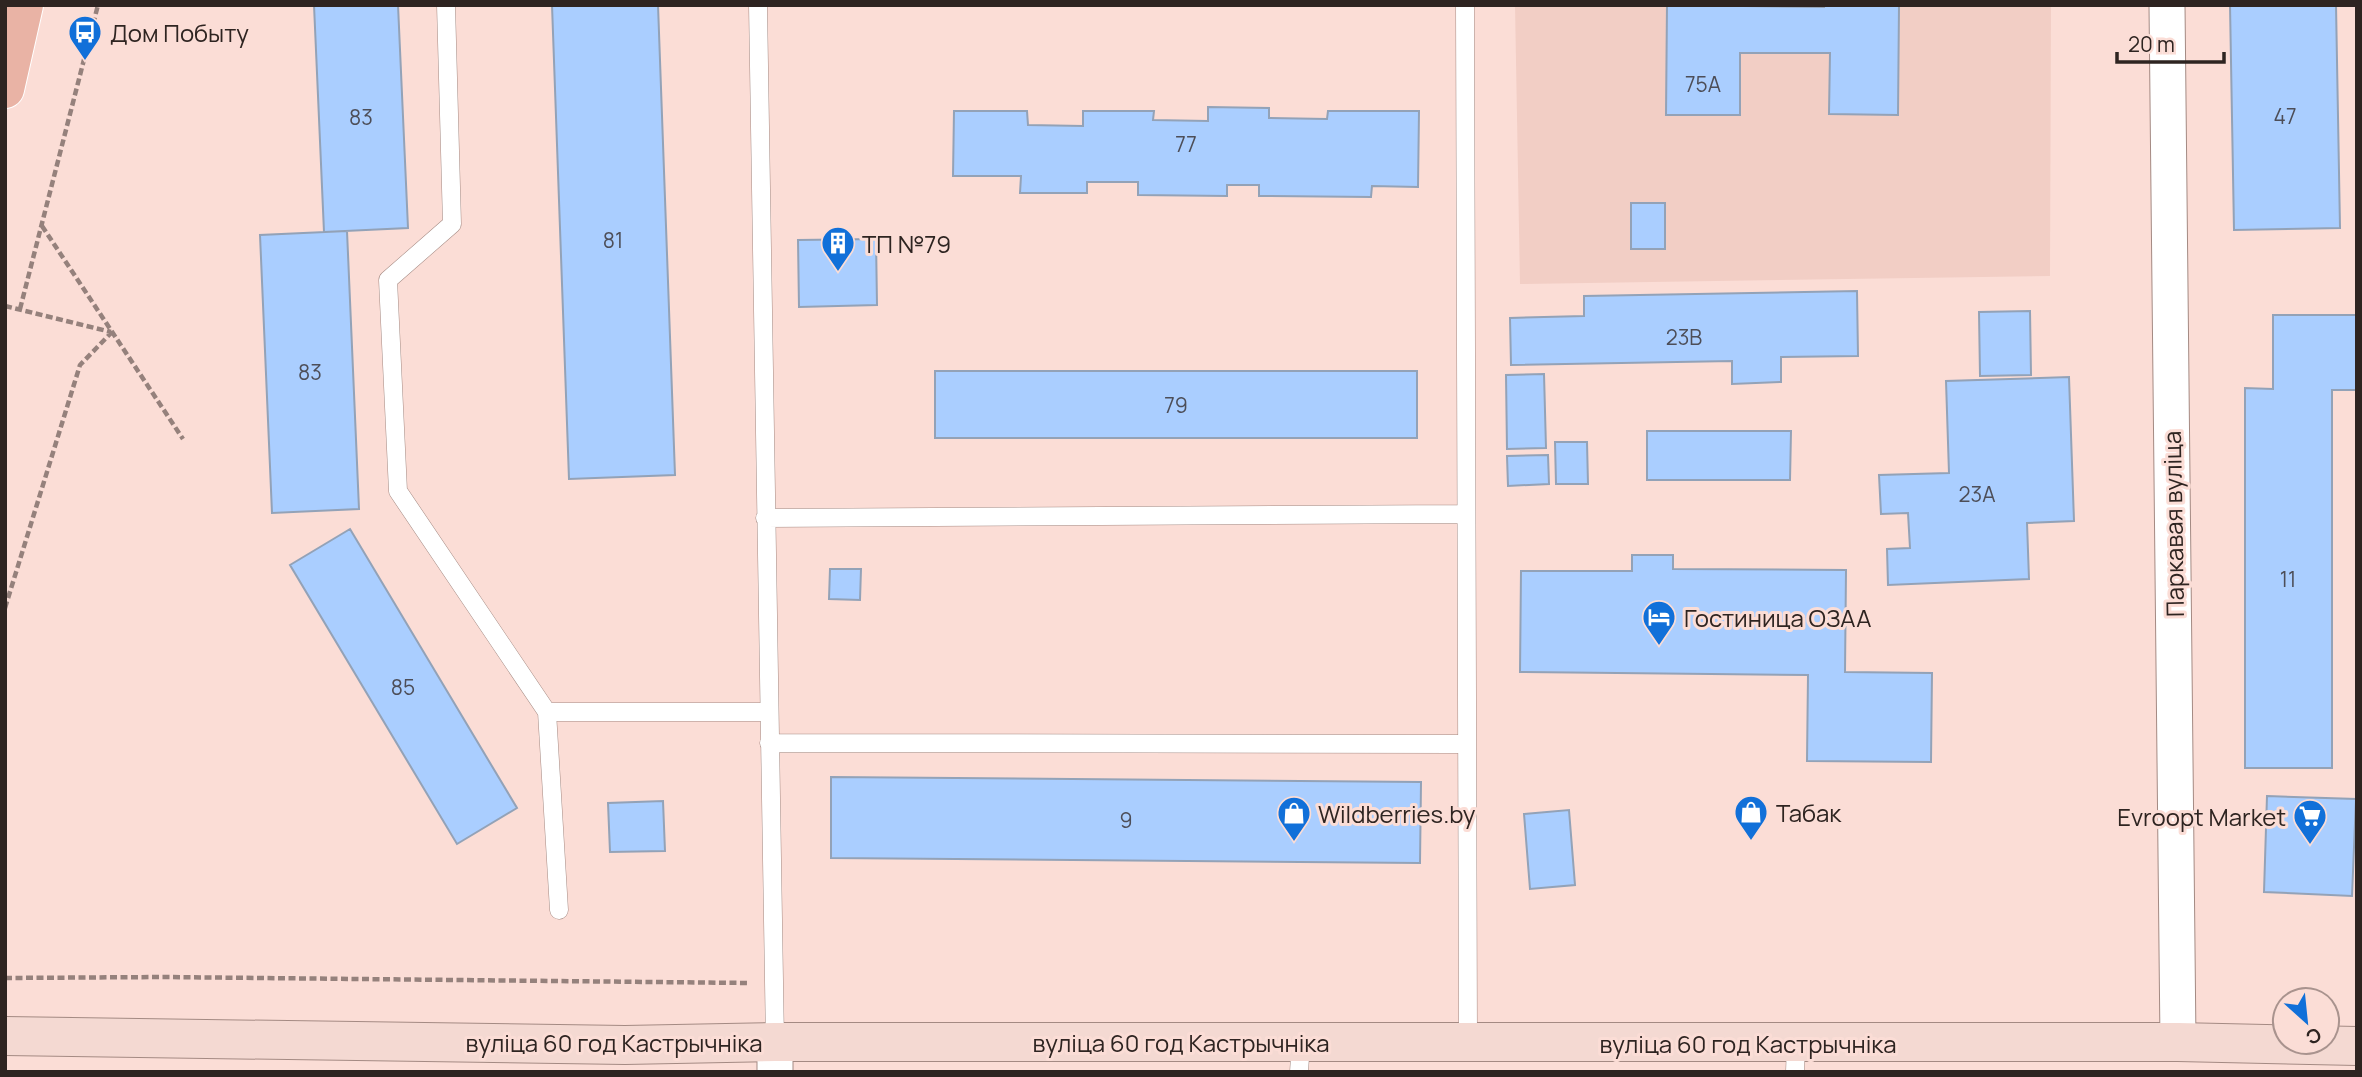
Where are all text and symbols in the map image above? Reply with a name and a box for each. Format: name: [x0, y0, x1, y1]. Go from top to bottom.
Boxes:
bus stop icon: Дом Побыту: [66, 13, 104, 62]
place label: Дом Побыту: [110, 16, 249, 49]
scale bar: [2117, 21, 2224, 65]
text: 20 m: [2128, 30, 2175, 58]
house number: 75А: [1685, 70, 1721, 98]
house number: 47: [2274, 102, 2296, 130]
house number: 83: [349, 103, 373, 131]
house number: 77: [1175, 130, 1197, 158]
building icon: ТП №79: [819, 224, 857, 273]
house number: 81: [603, 226, 623, 254]
place label: ТП №79: [862, 227, 951, 260]
house number: 23В: [1666, 323, 1702, 351]
house number: 83: [298, 358, 322, 386]
house number: 79: [1164, 391, 1188, 419]
street label: Паркавая вуліца: [2155, 431, 2191, 617]
house number: 23А: [1959, 480, 1995, 508]
house number: 11: [2280, 565, 2296, 593]
hotel icon: Гостиница ОЗАА: [1640, 598, 1678, 647]
place label: Гостиница ОЗАА: [1684, 601, 1872, 634]
house number: 85: [391, 673, 415, 701]
shop icon: Табак: [1732, 793, 1770, 842]
shop icon: Wildberries.by: [1275, 794, 1313, 843]
place label: Табак: [1776, 796, 1842, 829]
place label: Wildberries.by: [1318, 797, 1476, 830]
supermarket icon: Evroopt Market: [2291, 797, 2329, 846]
place label: Evroopt Market: [2117, 800, 2286, 833]
house number: 9: [1119, 806, 1133, 834]
north arrow: [2271, 986, 2341, 1056]
text: С: [2302, 1021, 2326, 1051]
street label: вуліца 60 год Кастрычніка: [465, 1026, 763, 1059]
street label: вуліца 60 год Кастрычніка: [1032, 1026, 1330, 1059]
street label: вуліца 60 год Кастрычніка: [1599, 1027, 1897, 1060]

